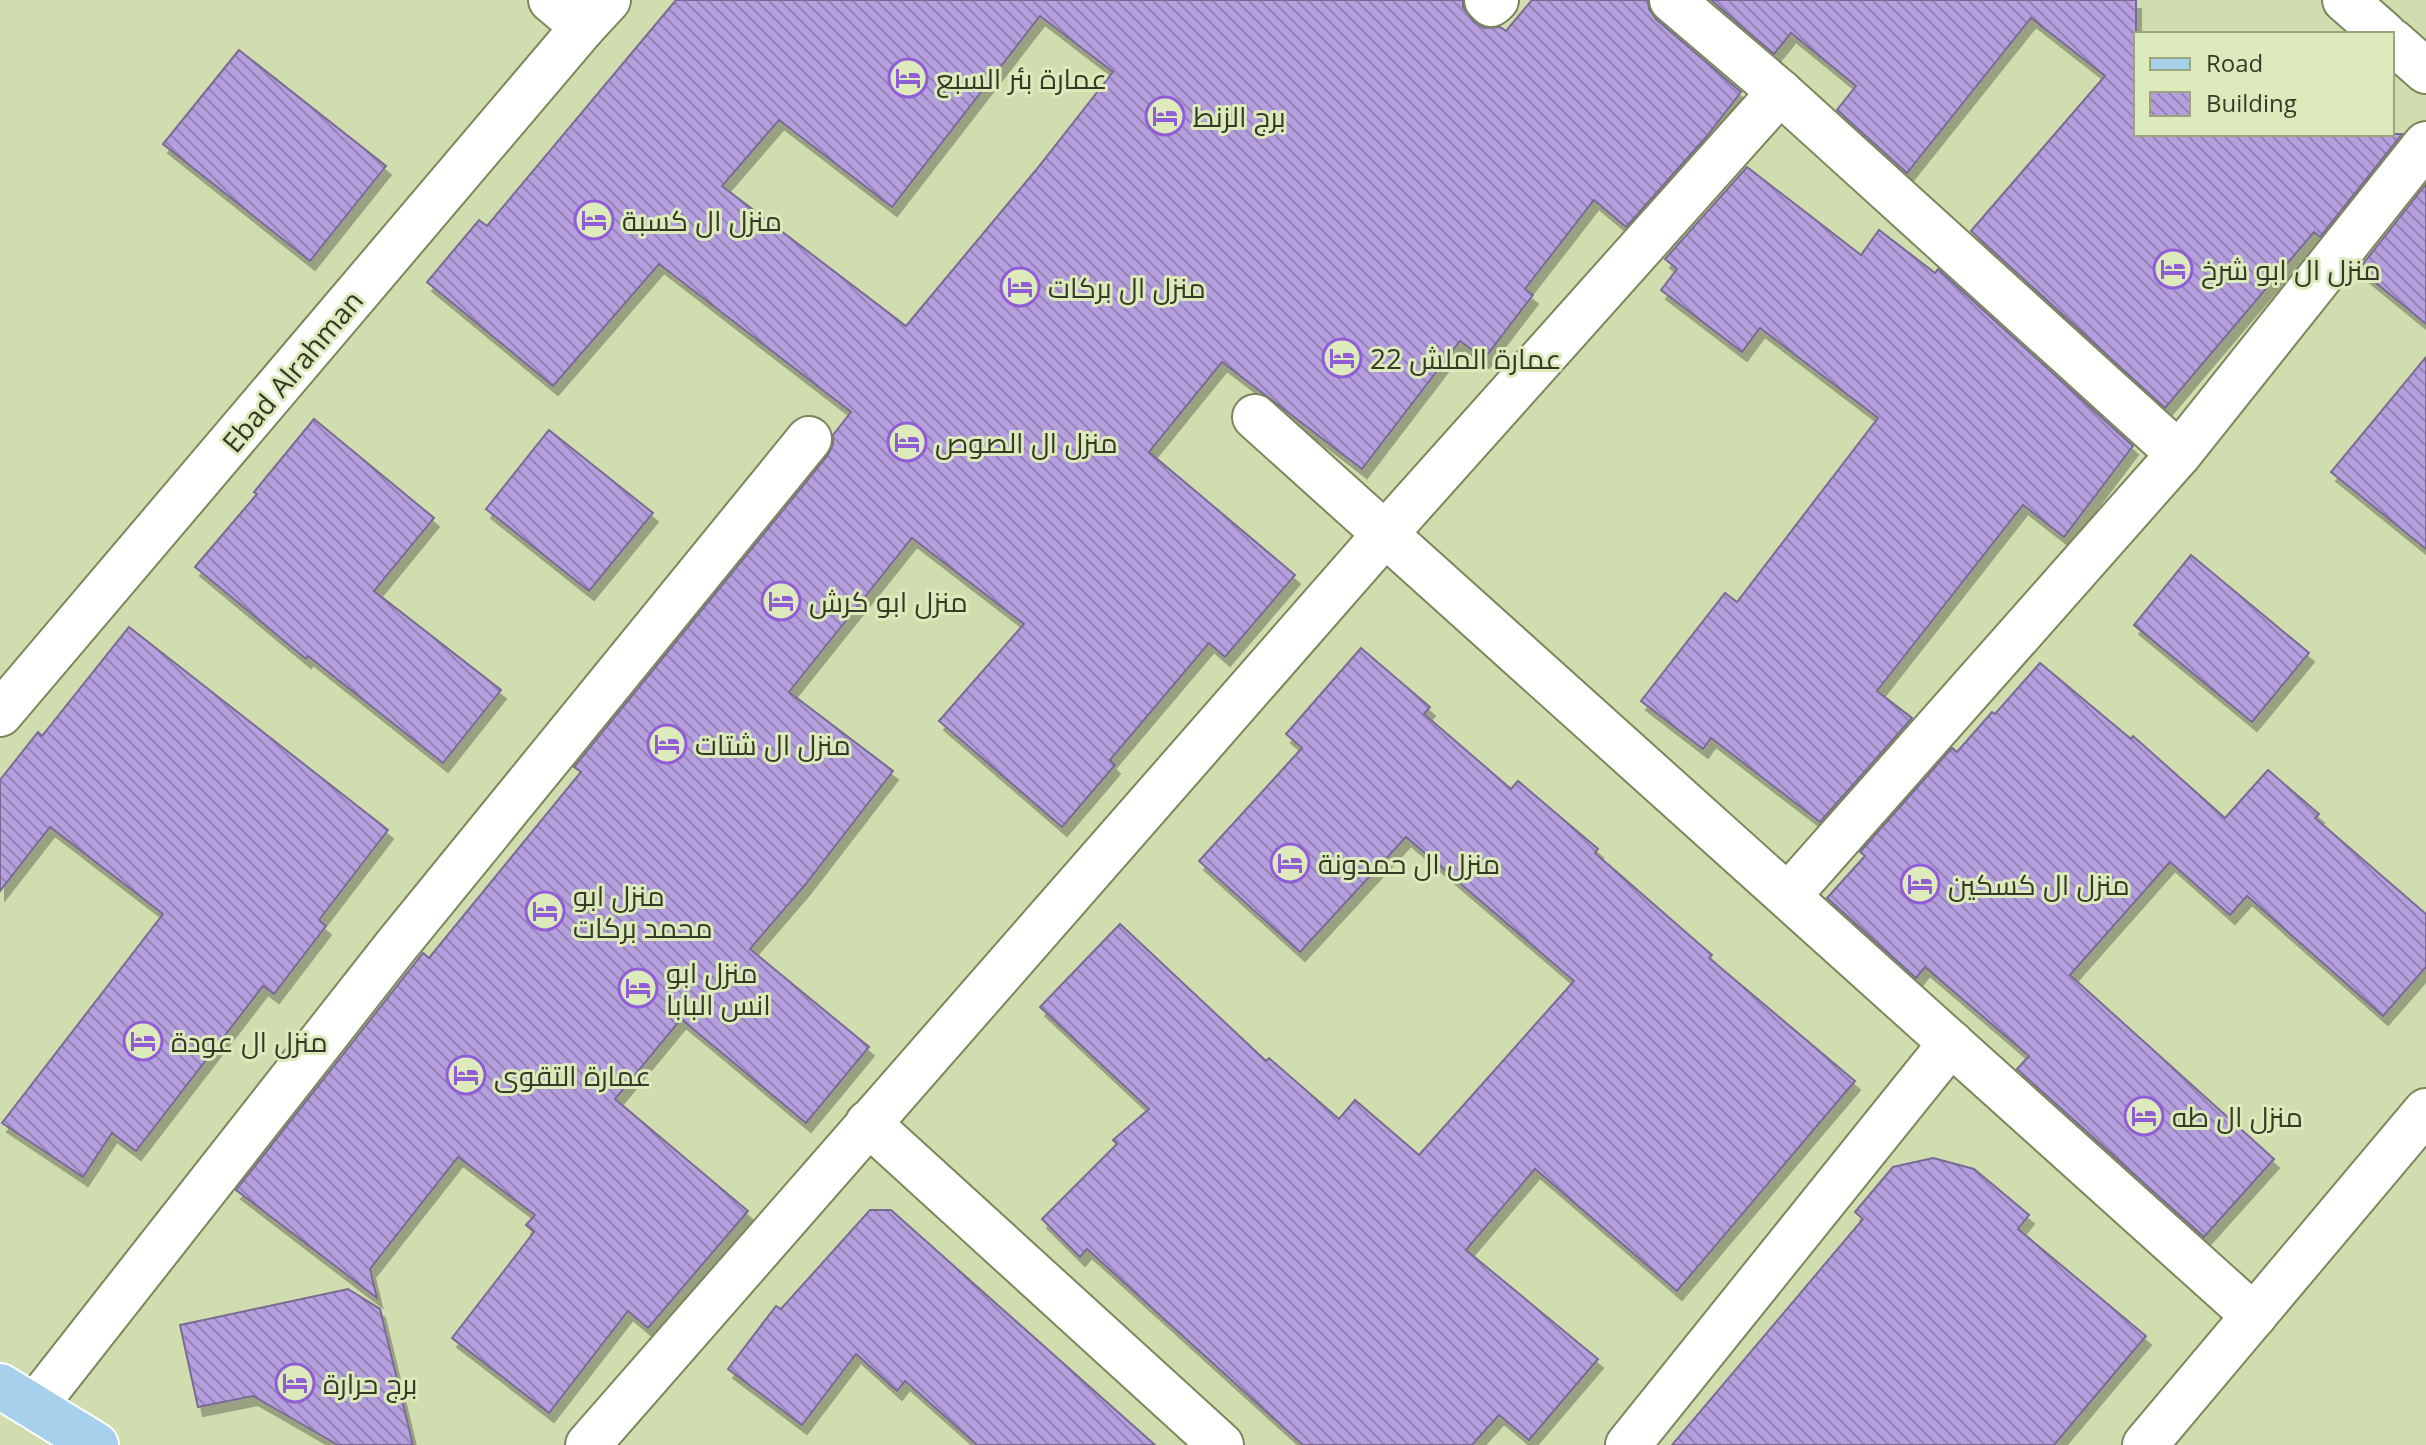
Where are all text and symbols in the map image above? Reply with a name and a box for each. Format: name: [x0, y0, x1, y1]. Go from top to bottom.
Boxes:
legend: [2134, 32, 2394, 136]
text: Road: [2206, 46, 2263, 79]
hotel icon: عمارة بئر السبع: [887, 57, 929, 99]
place label: عمارة بئر السبع: [936, 59, 1107, 98]
text: Building: [2206, 86, 2297, 119]
hotel icon: برج الزنط: [1144, 95, 1186, 137]
place label: برج الزنط: [1193, 97, 1286, 136]
hotel icon: منزل ال كسبة: [573, 199, 615, 241]
place label: منزل ال كسبة: [622, 201, 782, 239]
hotel icon: منزل ال ابو شرخ: [2152, 248, 2194, 290]
place label: منزل ال ابو شرخ: [2201, 250, 2381, 289]
hotel icon: منزل ال بركات: [999, 266, 1041, 308]
place label: منزل ال بركات: [1048, 268, 1206, 306]
street label: Ebad Alrahman: [213, 282, 371, 460]
hotel icon: عمارة الملش 22: [1321, 337, 1363, 379]
place label: عمارة الملش 22: [1370, 339, 1562, 377]
hotel icon: منزل ال الصوص: [886, 421, 928, 463]
place label: منزل ال الصوص: [935, 423, 1118, 461]
hotel icon: منزل ابو كرش: [760, 580, 802, 622]
place label: منزل ابو كرش: [809, 582, 968, 620]
hotel icon: منزل ال شتات: [646, 723, 688, 765]
place label: منزل ال شتات: [695, 725, 851, 763]
hotel icon: منزل ال حمدونة: [1269, 842, 1311, 884]
place label: منزل ال حمدونة: [1318, 844, 1500, 882]
hotel icon: منزل ال كسكين: [1899, 863, 1941, 905]
place label: منزل ال كسكين: [1948, 865, 2130, 903]
place label: منزل ابو محمد بركات: [573, 876, 713, 946]
hotel icon: منزل ابو محمد بركات: [524, 890, 566, 932]
place label: منزل ابو انس البابا: [666, 953, 771, 1023]
hotel icon: منزل ابو انس البابا: [617, 967, 659, 1009]
hotel icon: منزل ال عودة: [122, 1020, 164, 1062]
place label: منزل ال عودة: [171, 1022, 328, 1060]
hotel icon: عمارة التقوى: [445, 1054, 487, 1096]
place label: عمارة التقوى: [494, 1056, 651, 1094]
hotel icon: منزل ال طه: [2123, 1095, 2165, 1137]
place label: منزل ال طه: [2172, 1097, 2303, 1135]
hotel icon: برج حرارة: [274, 1362, 316, 1404]
place label: برج حرارة: [323, 1364, 418, 1403]

